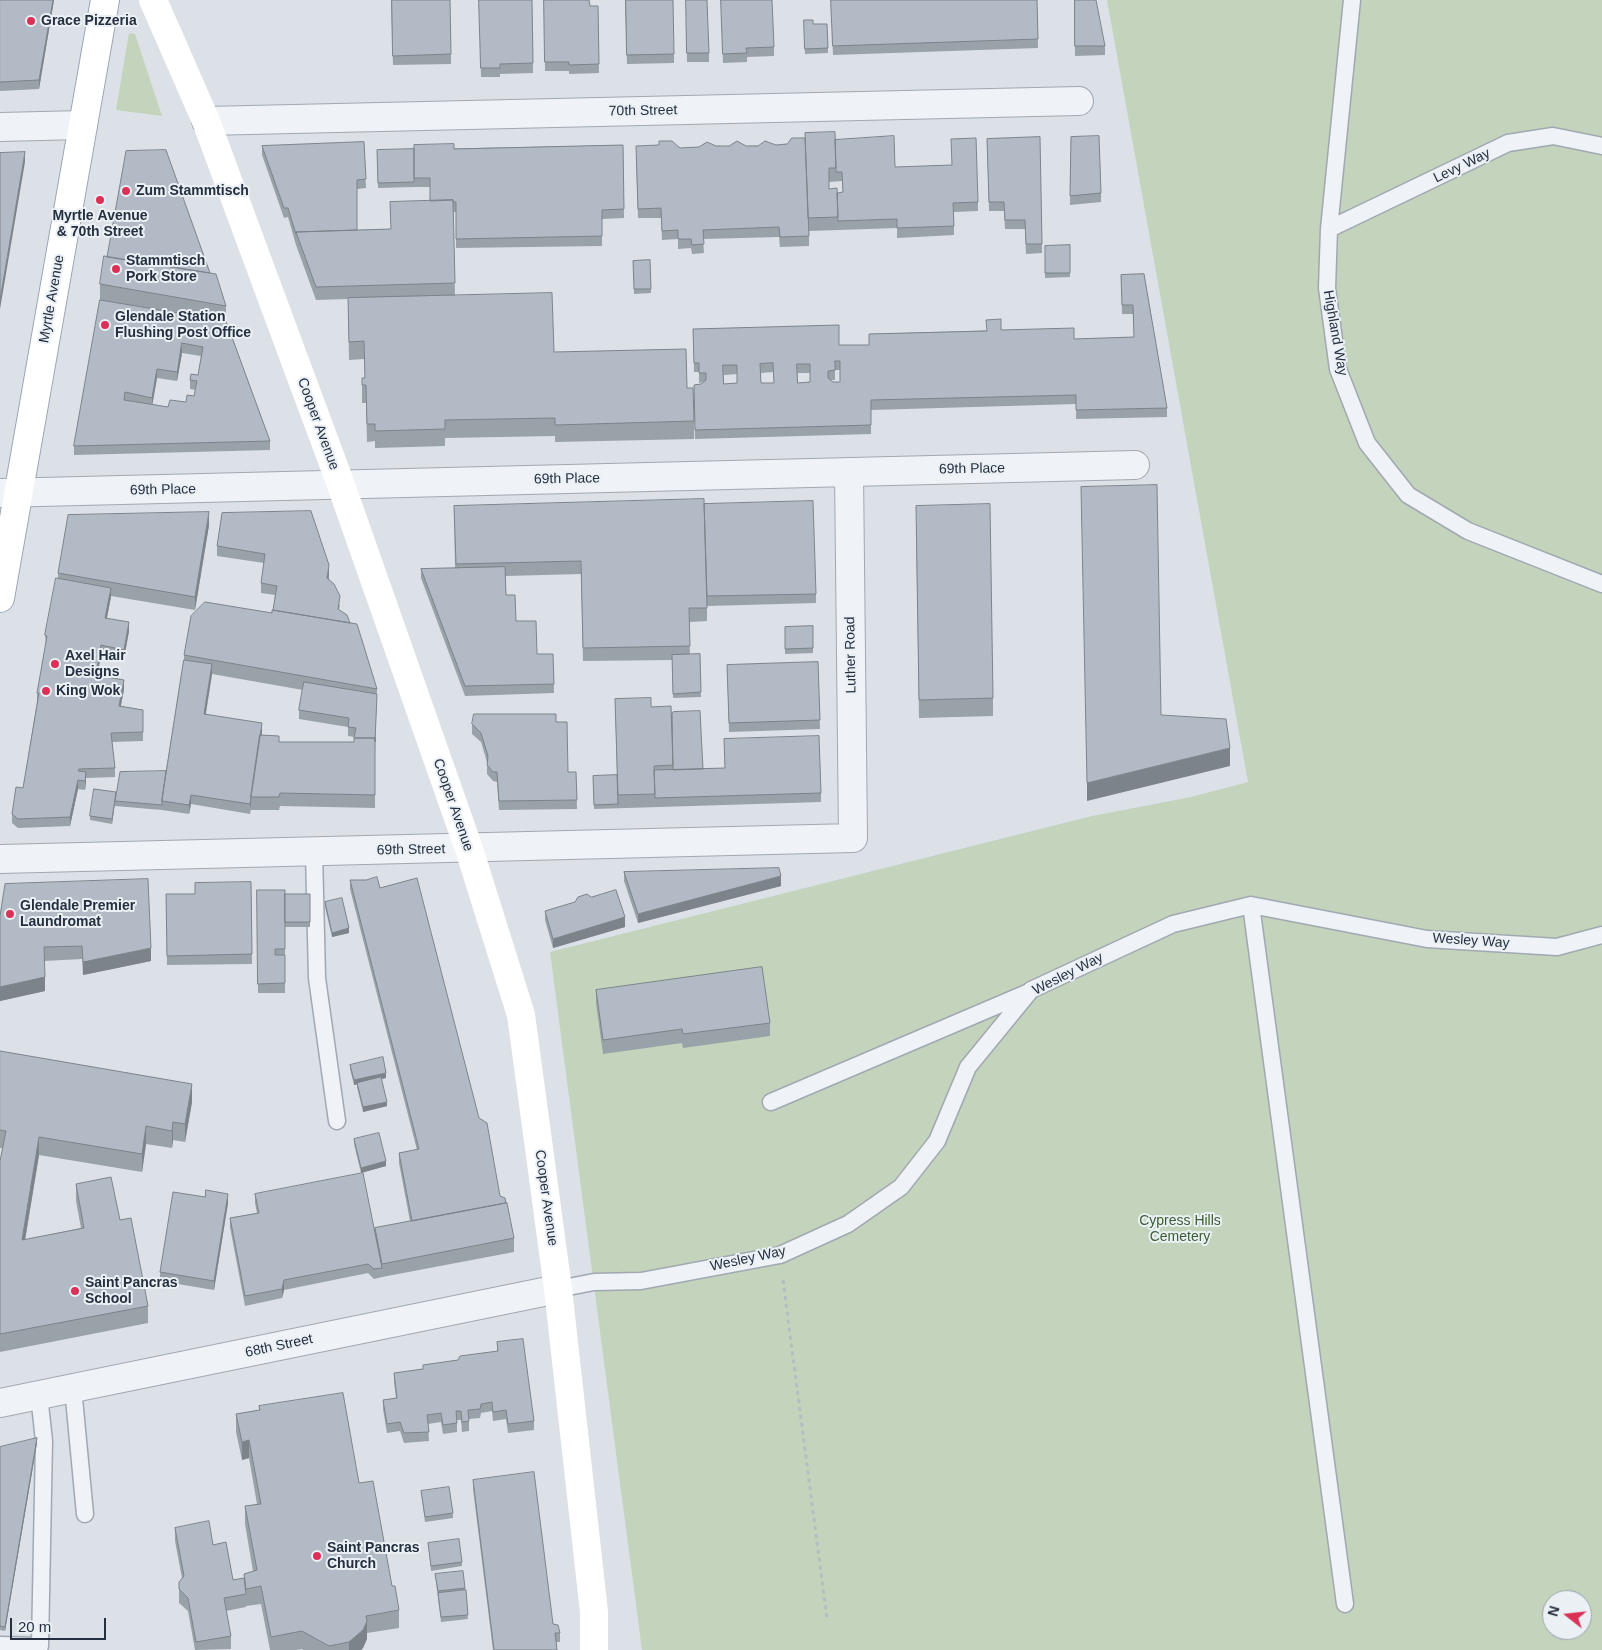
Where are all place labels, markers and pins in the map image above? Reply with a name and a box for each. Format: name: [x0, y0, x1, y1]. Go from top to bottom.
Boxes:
place label: Grace Pizzeria: [41, 13, 137, 29]
marker: Grace Pizzeria: [25, 15, 37, 27]
place label: Zum Stammtisch: [136, 183, 249, 199]
marker: Zum Stammtisch: [120, 185, 132, 197]
marker: Myrtle Avenue & 70th Street: [94, 194, 106, 206]
place label: Myrtle Avenue & 70th Street: [52, 208, 148, 240]
place label: Stammtisch Pork Store: [126, 253, 205, 286]
marker: Stammtisch Pork Store: [110, 263, 122, 275]
place label: Glendale Station Flushing Post Office: [115, 309, 251, 342]
marker: Glendale Station Flushing Post Office: [99, 319, 111, 331]
place label: Axel Hair Designs: [65, 648, 126, 680]
marker: Axel Hair Designs: [49, 658, 61, 670]
place label: King Wok: [56, 683, 120, 699]
marker: King Wok: [40, 685, 52, 697]
place label: Glendale Premier Laundromat: [20, 898, 135, 930]
marker: Glendale Premier Laundromat: [4, 908, 16, 920]
place label: Saint Pancras School: [85, 1275, 178, 1308]
marker: Saint Pancras School: [69, 1285, 81, 1297]
place label: Saint Pancras Church: [327, 1540, 420, 1572]
marker: Saint Pancras Church: [311, 1550, 323, 1562]

